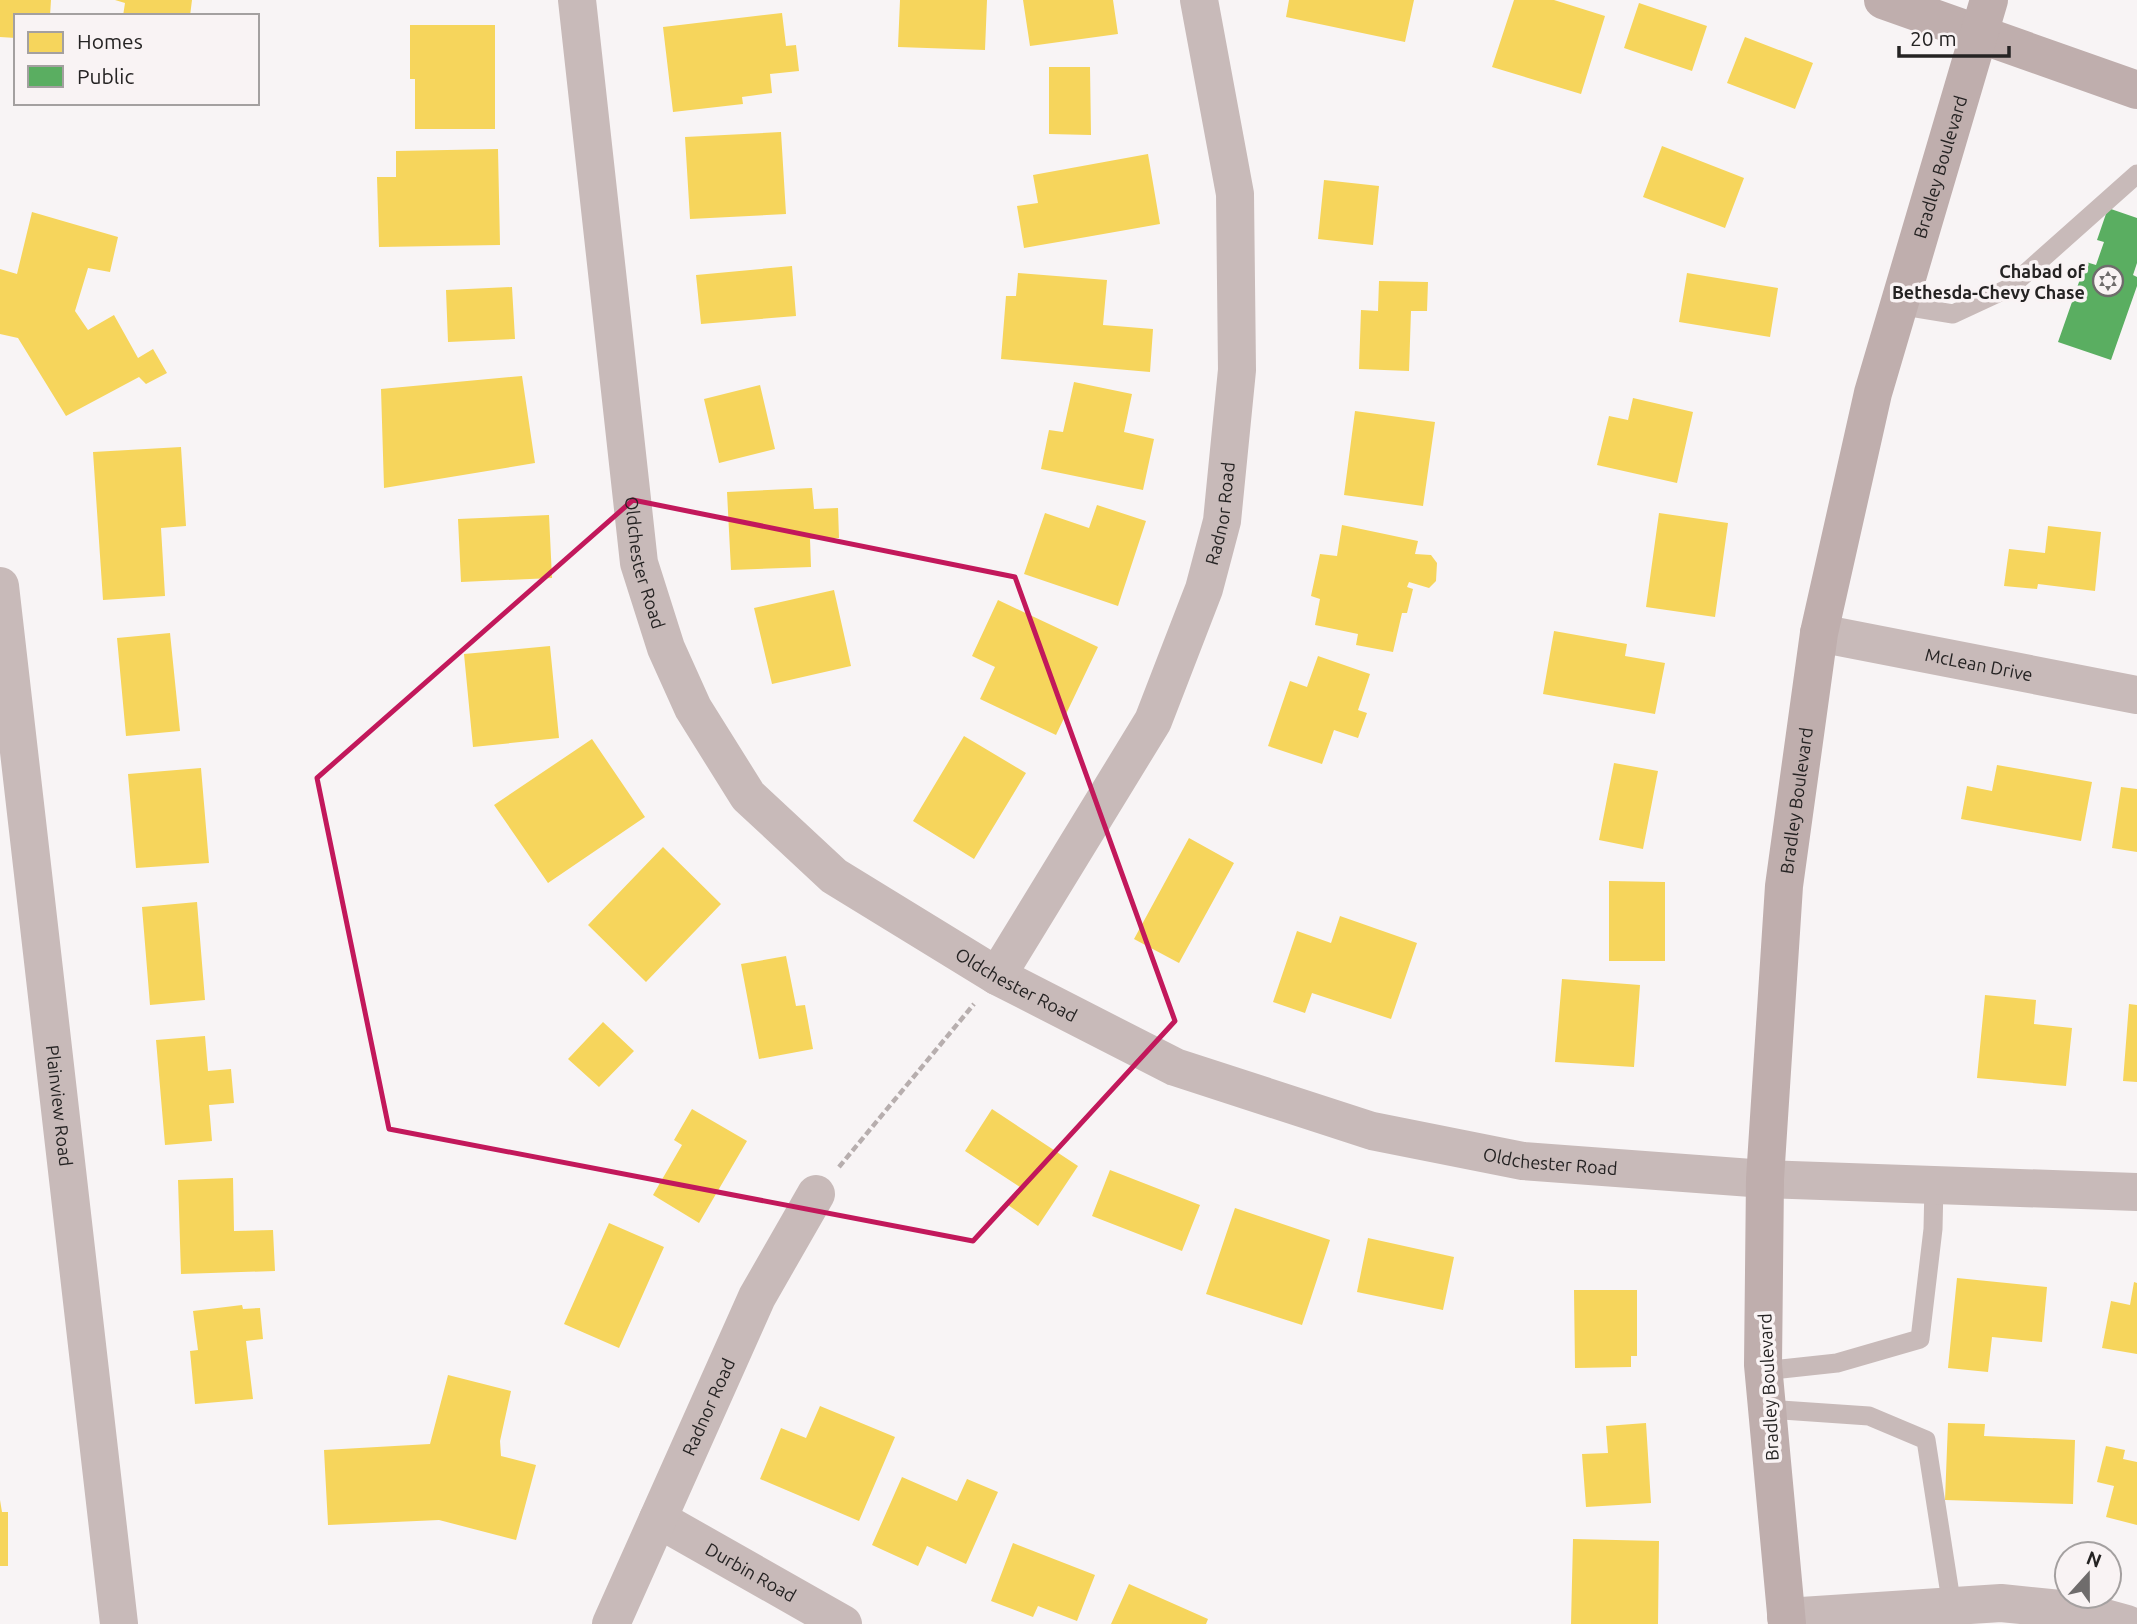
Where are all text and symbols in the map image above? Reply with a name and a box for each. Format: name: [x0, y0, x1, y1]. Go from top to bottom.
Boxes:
legend: [14, 14, 259, 105]
scale bar: [1899, 14, 2009, 58]
text: 20 m: [1910, 26, 1957, 50]
text: Homes: [77, 29, 143, 53]
text: Public: [77, 64, 134, 88]
street label: Bradley Boulevard: [1909, 93, 1970, 241]
place label: Chabad of Bethesda-Chevy Chase: [1892, 261, 2086, 302]
synagogue icon: Chabad of Bethesda-Chevy Chase: [2091, 264, 2125, 298]
street label: Radnor Road: [1201, 461, 1238, 567]
street label: Oldchester Road: [622, 495, 669, 631]
street label: McLean Drive: [1923, 644, 2035, 684]
street label: Bradley Boulevard: [1776, 726, 1816, 875]
street label: Oldchester Road: [952, 943, 1081, 1025]
street label: Plainview Road: [43, 1044, 76, 1167]
street label: Oldchester Road: [1481, 1143, 1618, 1178]
street label: Bradley Boulevard: [1754, 1313, 1782, 1461]
street label: Radnor Road: [678, 1355, 738, 1458]
street label: Durbin Road: [702, 1538, 800, 1605]
north arrow: [2053, 1540, 2123, 1610]
text: N: [2084, 1546, 2105, 1572]

